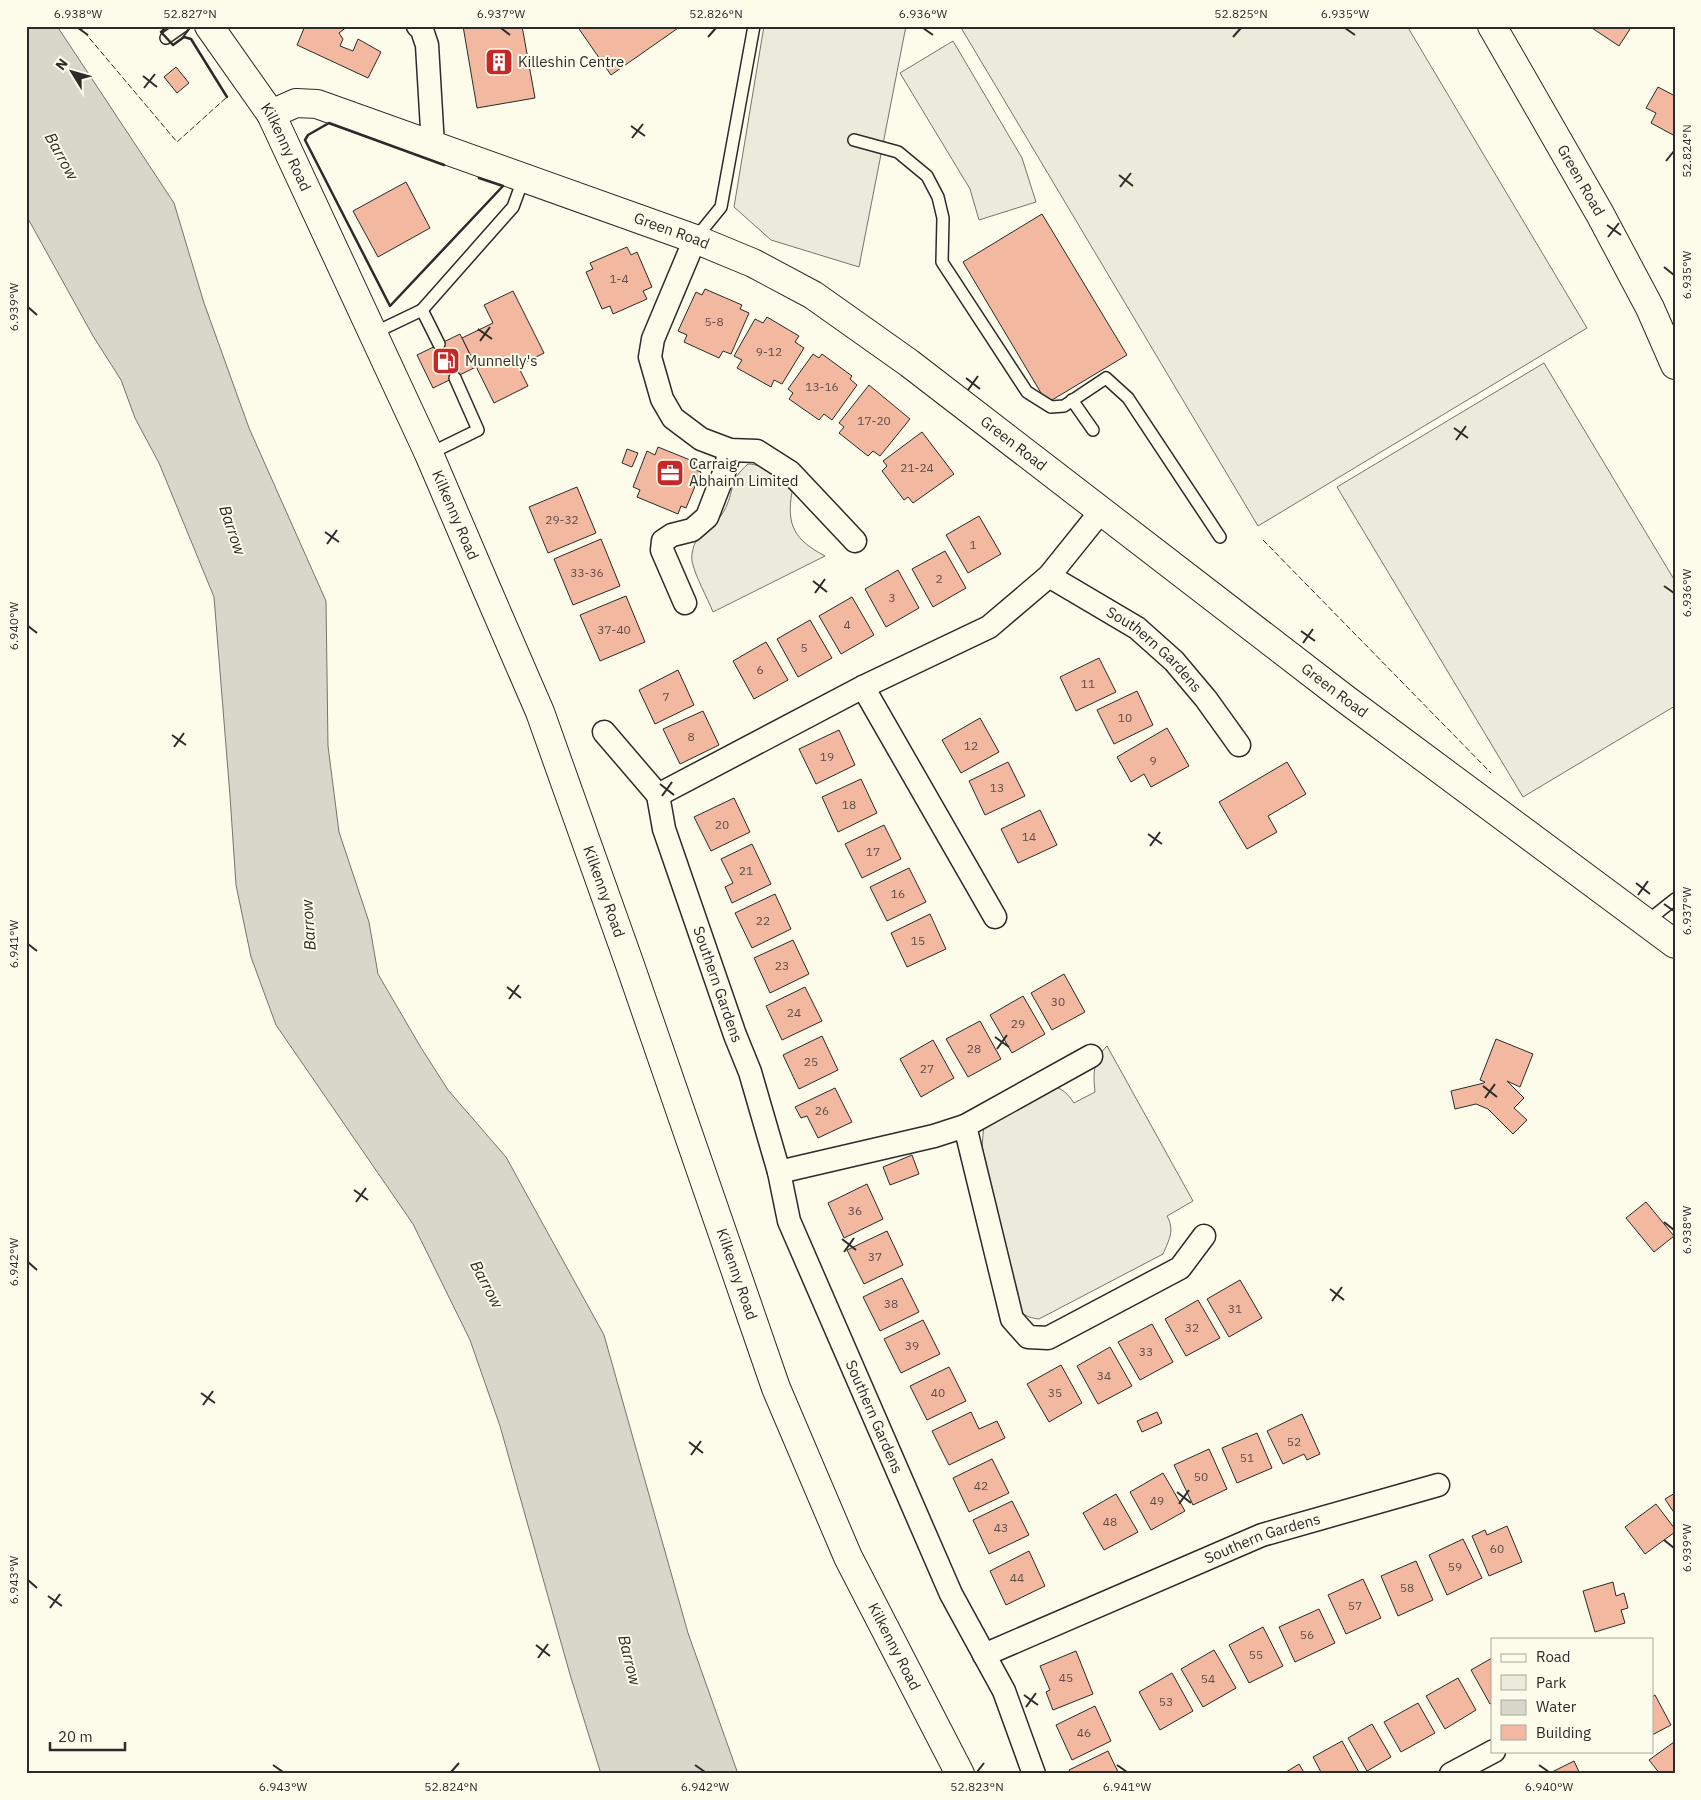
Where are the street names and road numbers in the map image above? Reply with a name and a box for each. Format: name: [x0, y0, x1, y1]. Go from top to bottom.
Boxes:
street label: Kilkenny Road: [257, 99, 316, 194]
street label: Green Road: [1553, 141, 1609, 219]
street label: Green Road: [632, 208, 712, 253]
street label: Green Road: [977, 411, 1051, 475]
street label: Kilkenny Road: [428, 467, 483, 563]
street label: Southern Gardens: [1103, 602, 1206, 696]
street label: Green Road: [1298, 659, 1372, 722]
street label: Kilkenny Road: [579, 843, 629, 940]
street label: Southern Gardens: [689, 924, 747, 1045]
street label: Kilkenny Road: [713, 1226, 762, 1322]
street label: Southern Gardens: [842, 1357, 908, 1476]
street label: Southern Gardens: [1201, 1509, 1322, 1568]
street label: Kilkenny Road: [864, 1599, 925, 1693]

